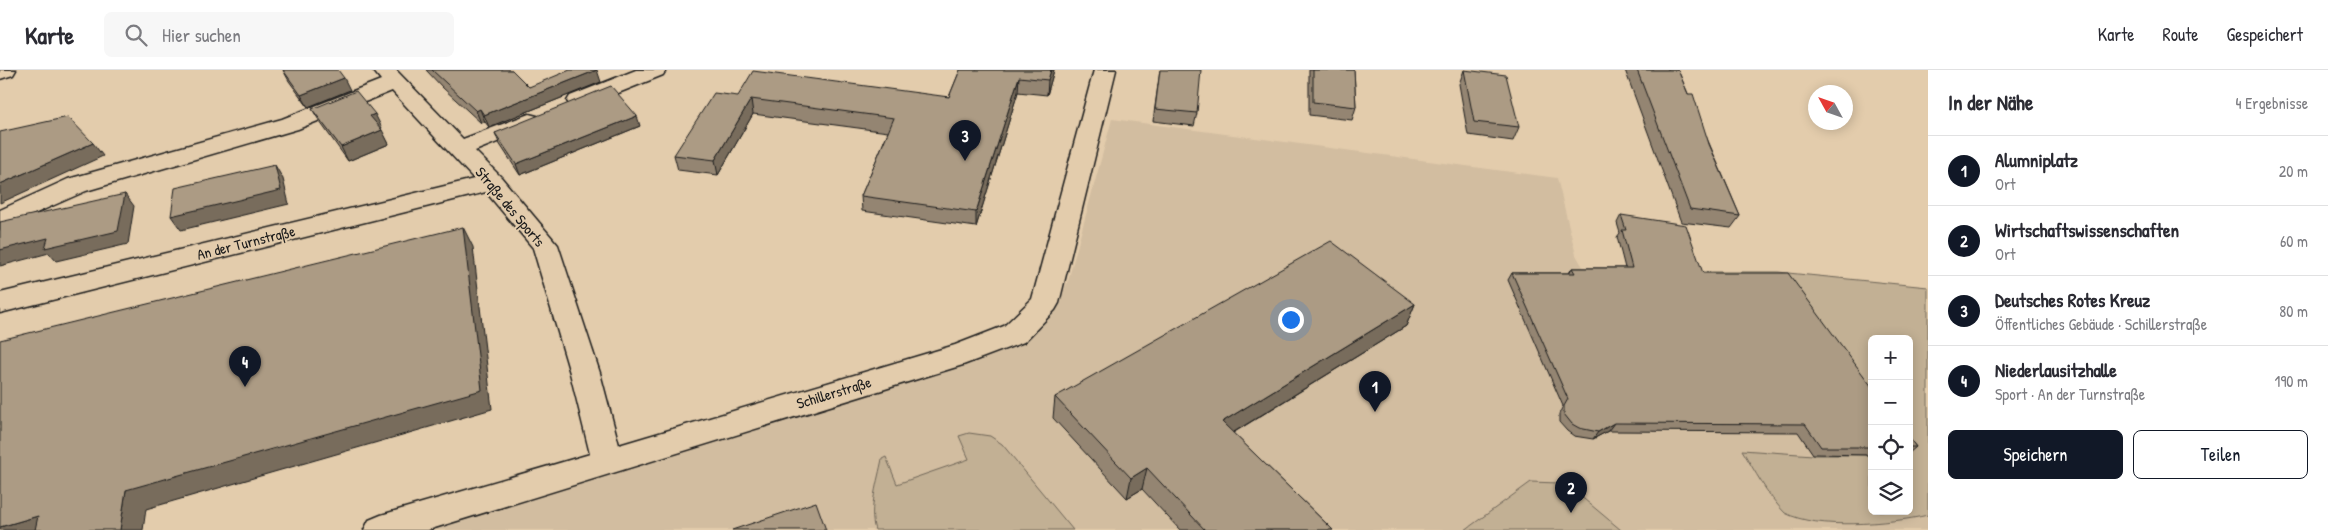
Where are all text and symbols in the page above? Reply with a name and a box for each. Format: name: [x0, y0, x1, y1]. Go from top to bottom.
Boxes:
search box: [104, 12, 454, 57]
text: Karte: [25, 19, 74, 51]
icon: search: [122, 21, 150, 49]
text: Hier suchen: [162, 22, 241, 48]
text: Karte: [2098, 22, 2135, 47]
text: Route: [2163, 22, 2199, 47]
text: Gespeichert: [2227, 22, 2303, 47]
north arrow: [1808, 85, 1853, 130]
text: In der Nähe: [1948, 88, 2033, 117]
text: 4 Ergebnisse: [2236, 92, 2308, 114]
pin: 3: [949, 120, 981, 161]
text: Alumniplatz: [1995, 147, 2078, 173]
text: 1: [1961, 160, 1967, 182]
text: 20 m: [2279, 160, 2308, 182]
street label: Straße des Sports: [471, 162, 550, 251]
text: Ort: [1995, 173, 2016, 195]
text: Wirtschaftswissenschaften: [1995, 217, 2179, 243]
street label: An der Turnstraße: [194, 220, 297, 265]
text: 2: [1960, 230, 1968, 252]
text: 60 m: [2280, 230, 2308, 252]
text: Ort: [1995, 243, 2016, 265]
text: Deutsches Rotes Kreuz: [1995, 287, 2150, 313]
text: 3: [1960, 300, 1968, 322]
text: 80 m: [2279, 300, 2308, 322]
your location: [1278, 307, 1304, 333]
text: Öffentliches Gebäude · Schillerstraße: [1995, 313, 2207, 335]
map controls: [1868, 335, 1913, 515]
button: +: [1868, 335, 1913, 380]
pin: 4: [229, 346, 261, 387]
text: Niederlausitzhalle: [1995, 357, 2117, 383]
text: 4: [1961, 370, 1967, 392]
text: 190 m: [2275, 370, 2308, 392]
street label: Schillerstraße: [794, 371, 874, 414]
pin: 1: [1359, 371, 1391, 412]
button: −: [1868, 380, 1913, 425]
text: Sport · An der Turnstraße: [1995, 383, 2145, 405]
button: locate: [1868, 425, 1913, 470]
button: Speichern: [1948, 430, 2123, 479]
button: Teilen: [2133, 430, 2308, 479]
button: layers: [1868, 470, 1913, 515]
pin: 2: [1555, 472, 1587, 513]

